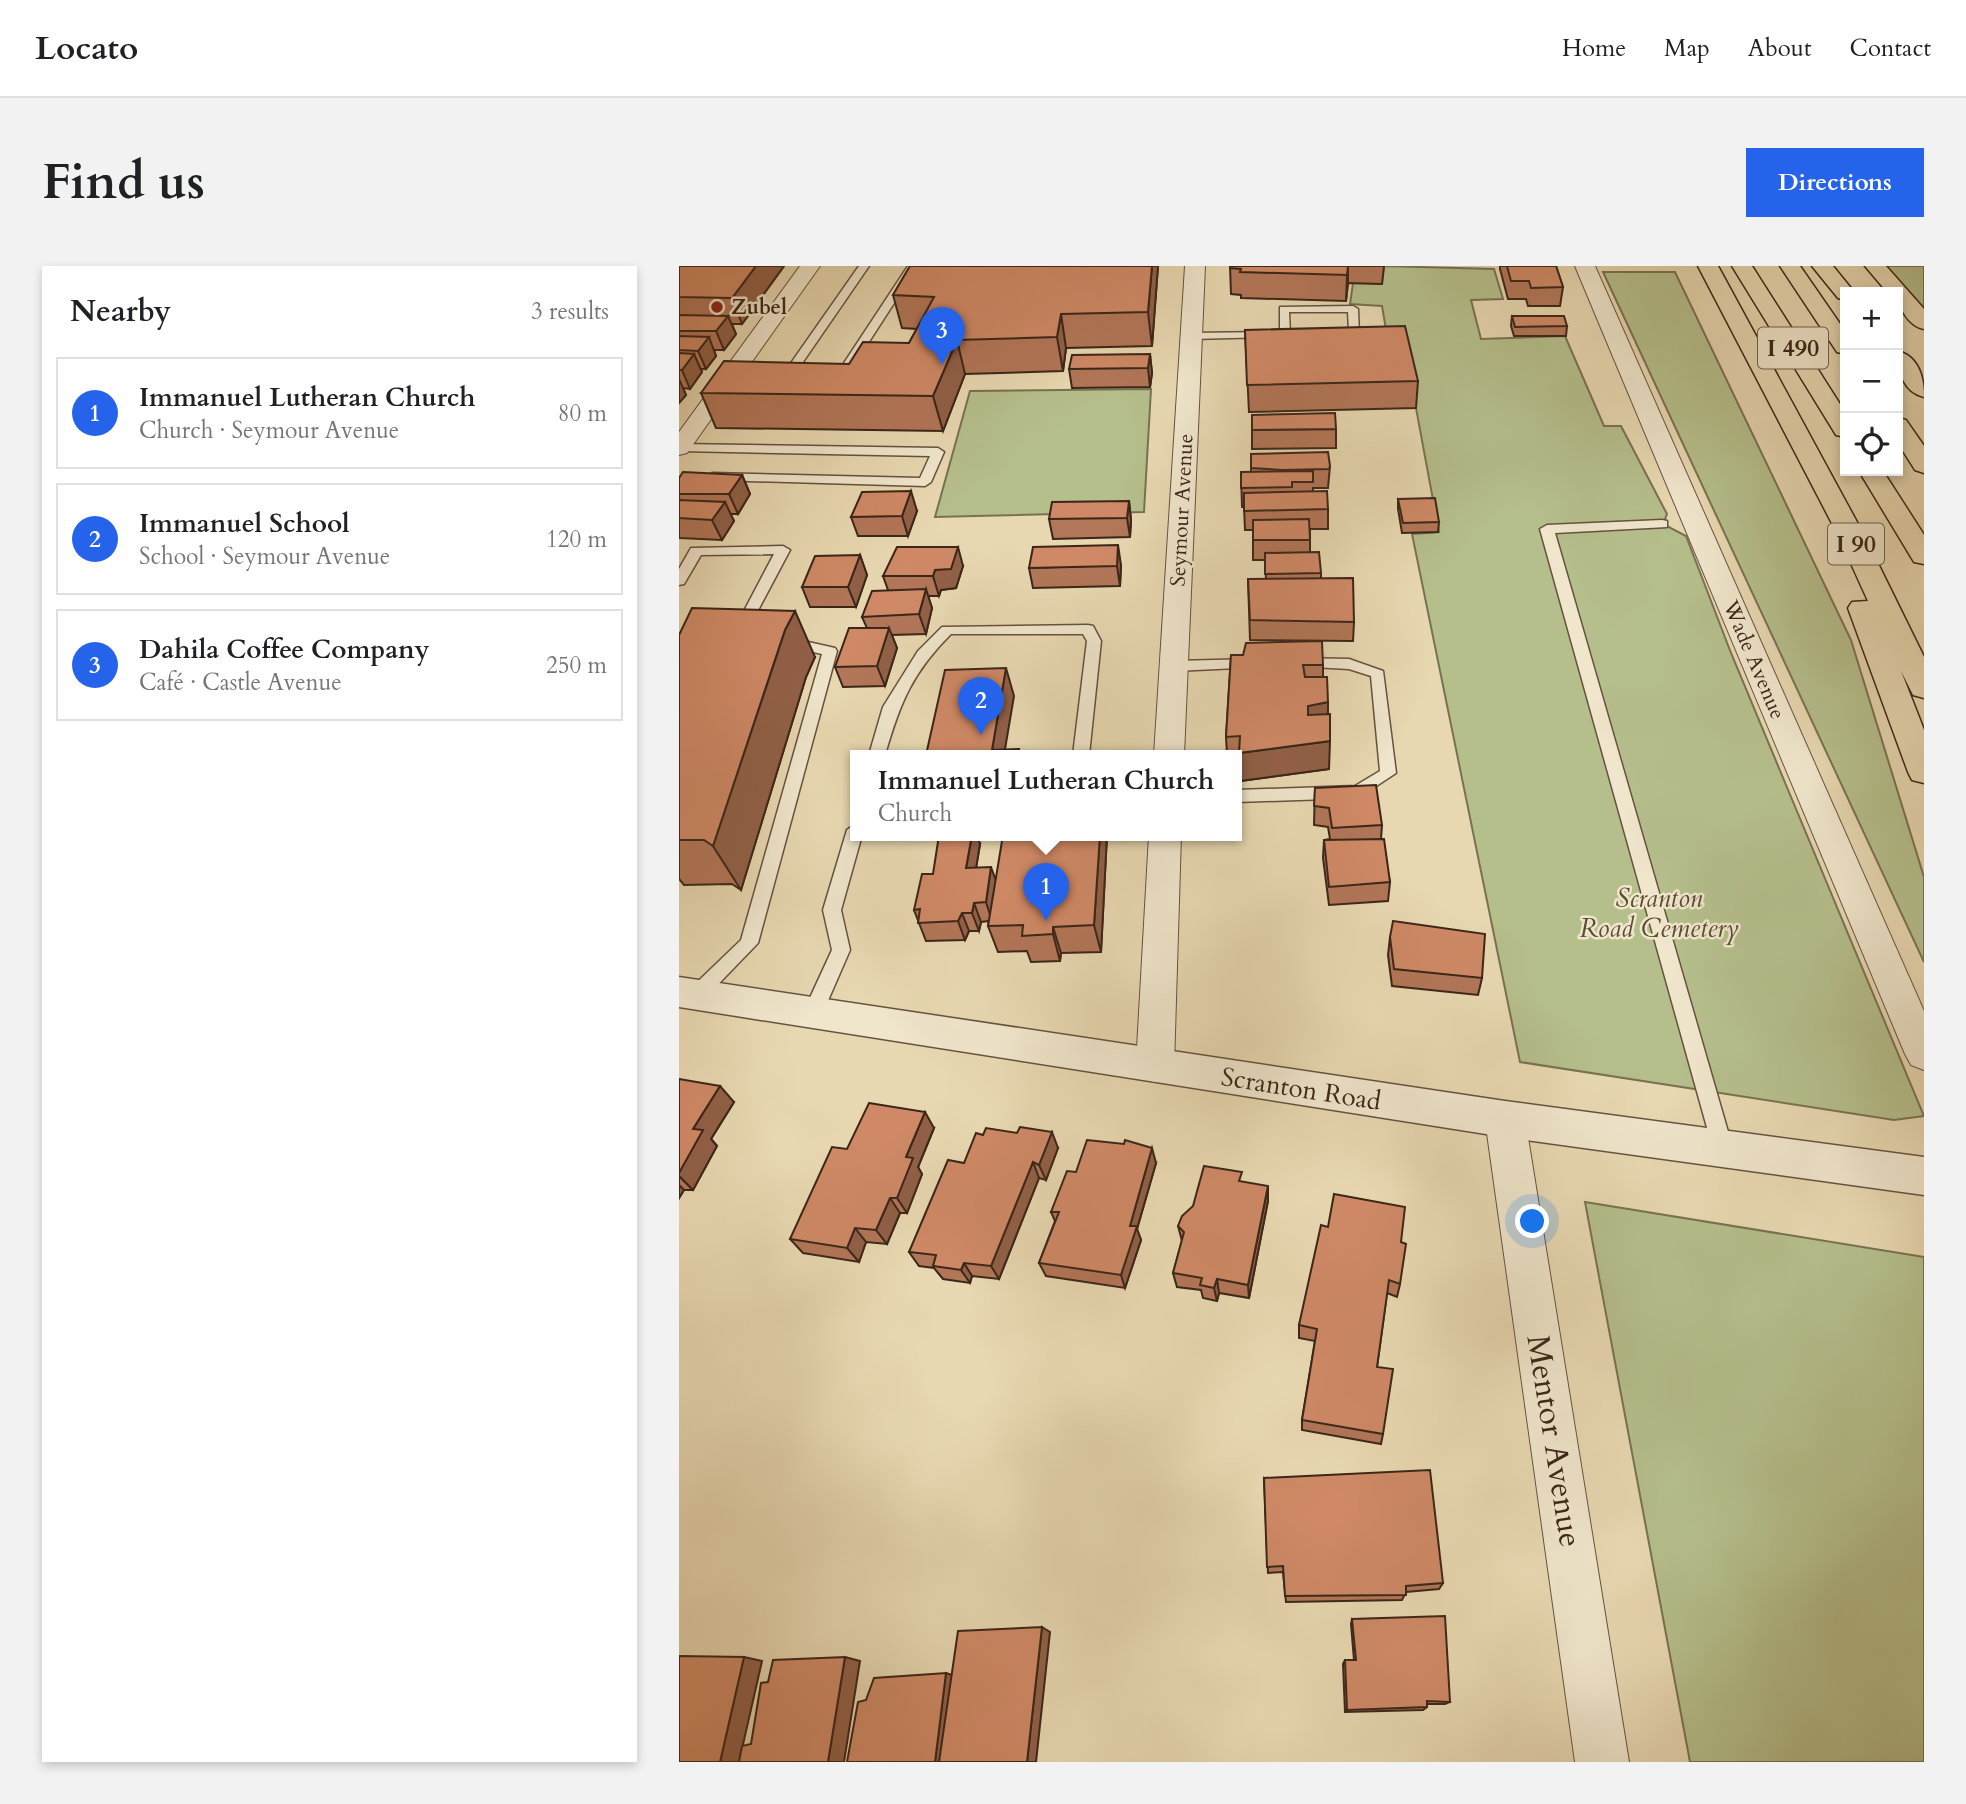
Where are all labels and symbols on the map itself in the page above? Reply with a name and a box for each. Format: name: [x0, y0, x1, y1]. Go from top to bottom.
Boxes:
place label: Zubel: [731, 293, 787, 322]
marker: Zubel: [709, 299, 725, 315]
pin: 3: [919, 307, 965, 365]
road number: I 490: [1758, 327, 1828, 368]
street label: Seymour Avenue: [1164, 433, 1200, 587]
road number: I 90: [1828, 524, 1884, 564]
street label: Wade Avenue: [1716, 595, 1792, 724]
pin: 2: [958, 677, 1004, 735]
pin: 1: [1023, 863, 1069, 921]
park label: Scranton Road Cemetery: [1579, 881, 1739, 946]
street label: Scranton Road: [1218, 1059, 1384, 1119]
your location: [1515, 1204, 1549, 1238]
street label: Mentor Avenue: [1516, 1332, 1592, 1550]

